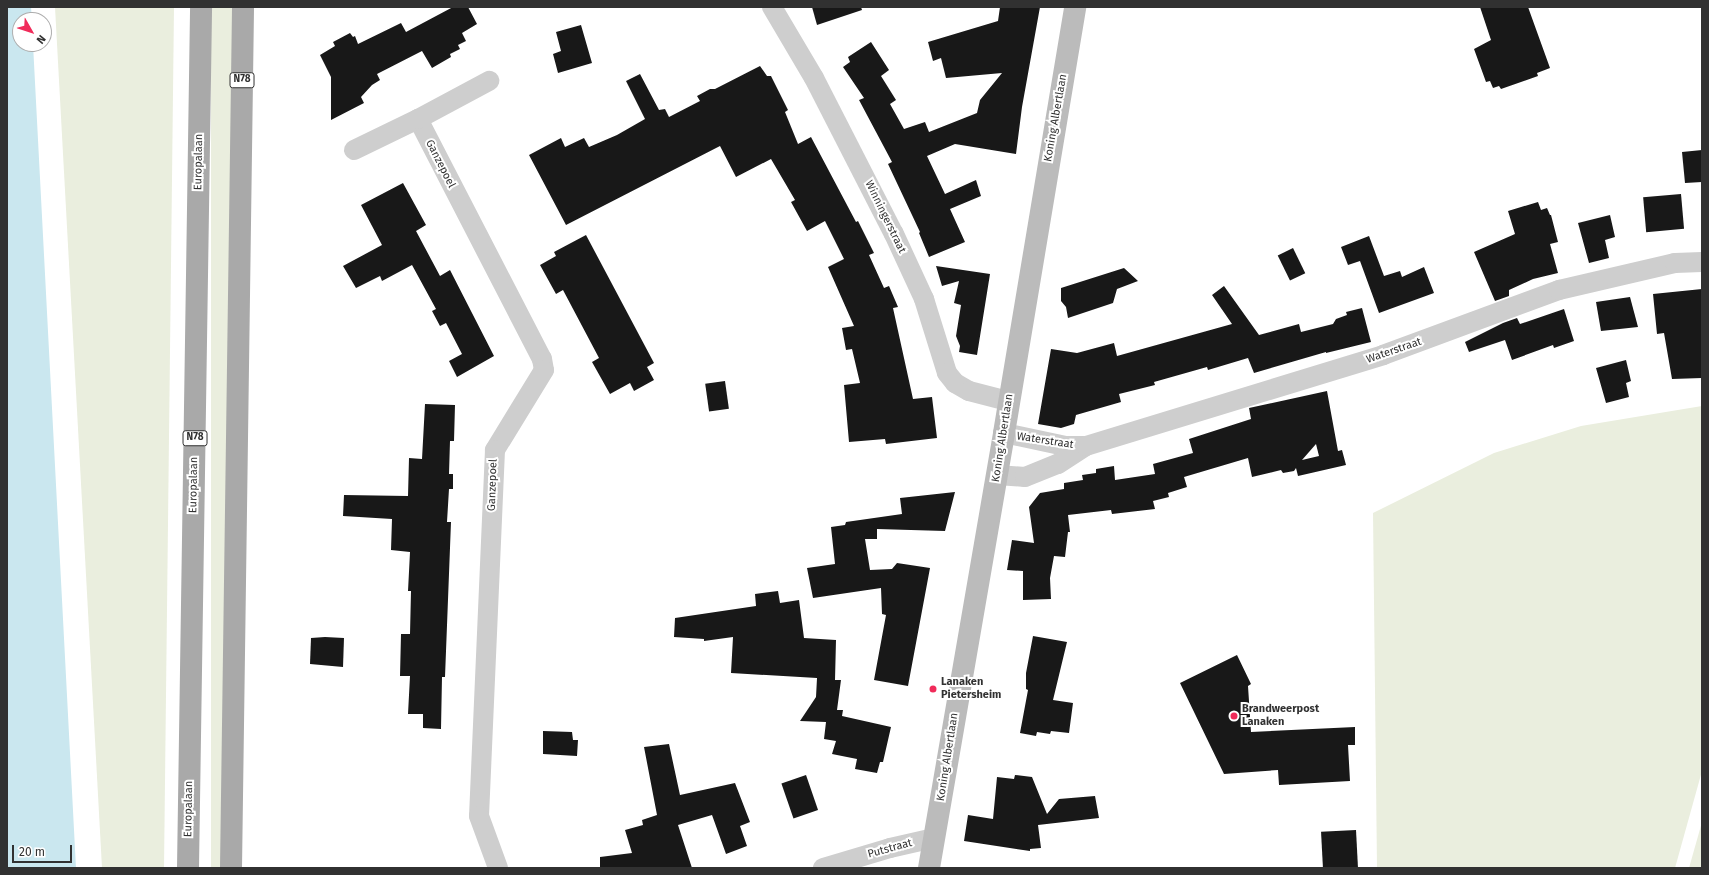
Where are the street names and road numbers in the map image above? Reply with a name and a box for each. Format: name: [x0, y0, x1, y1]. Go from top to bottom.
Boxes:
road number: N78: [229, 72, 255, 88]
street label: Koning Albertlaan: [1042, 73, 1070, 163]
street label: Europalaan: [192, 134, 206, 190]
street label: Ganzepoel: [422, 138, 458, 190]
street label: Winningerstraat: [862, 179, 908, 255]
street label: Waterstraat: [1365, 335, 1423, 367]
street label: Koning Albertlaan: [990, 393, 1016, 483]
road number: N78: [182, 430, 208, 446]
street label: Waterstraat: [1016, 430, 1074, 452]
street label: Europalaan: [187, 457, 201, 513]
street label: Ganzepoel: [485, 459, 501, 511]
street label: Koning Albertlaan: [935, 712, 961, 802]
street label: Europalaan: [182, 781, 196, 837]
street label: Putstraat: [866, 837, 914, 861]

